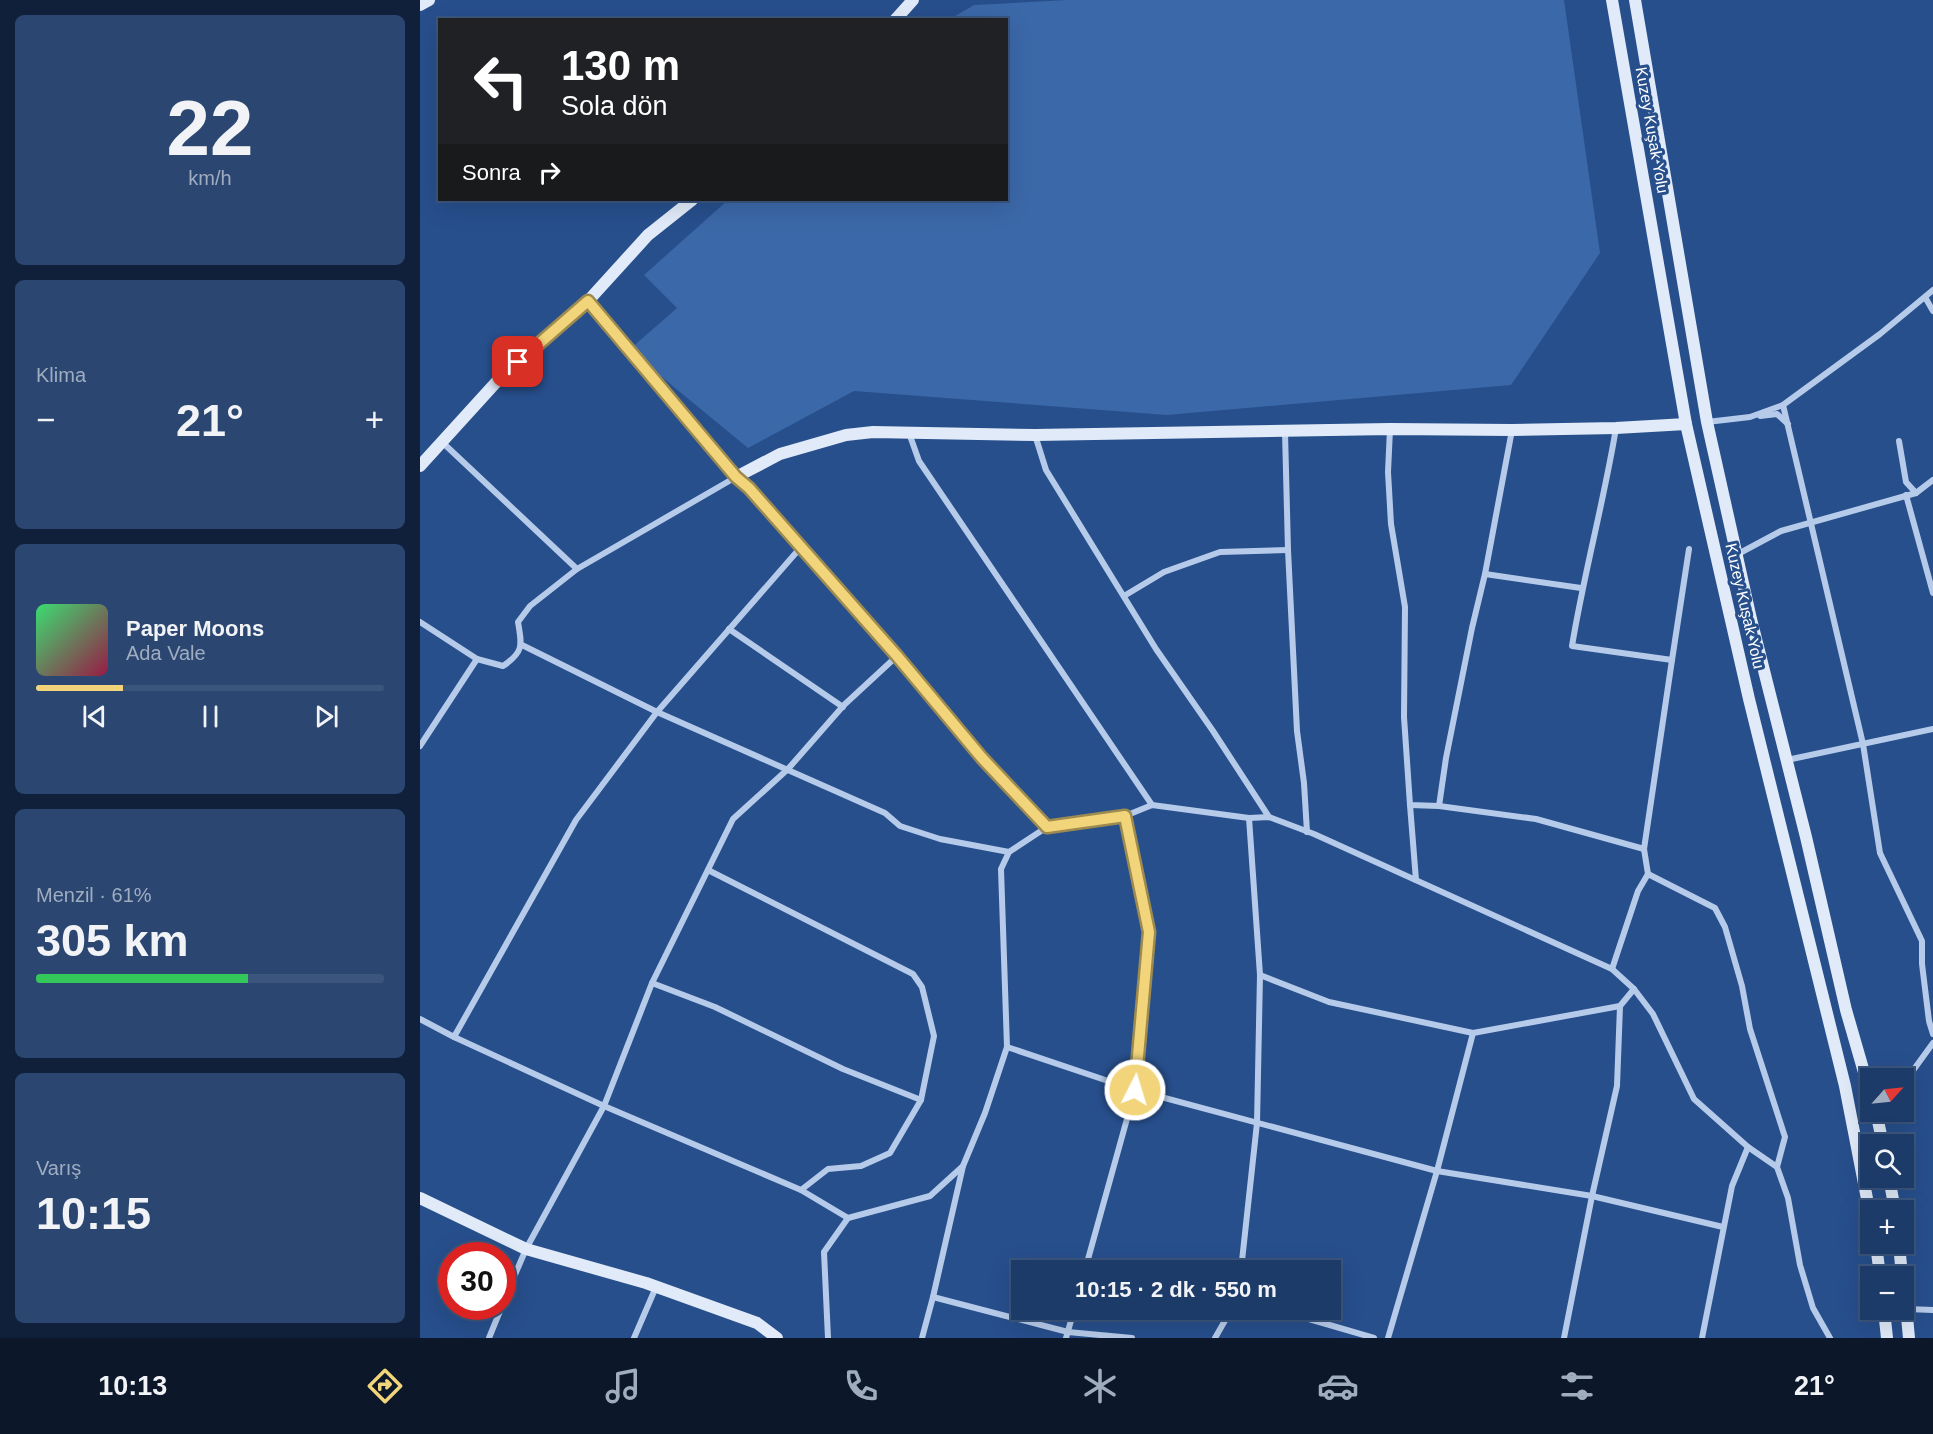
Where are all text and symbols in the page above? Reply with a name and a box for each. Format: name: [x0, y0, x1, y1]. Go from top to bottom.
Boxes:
icon: left: [462, 42, 540, 120]
text: 130 m: [561, 42, 680, 89]
street label: Kuzey Kuşak Yolu: [1633, 65, 1671, 195]
text: 22: [167, 84, 253, 172]
text: Sola dön: [561, 91, 668, 121]
icon: right: [533, 156, 566, 189]
text: Sonra: [462, 160, 521, 185]
text: km/h: [188, 167, 232, 189]
pin: [492, 336, 543, 387]
icon: arrive: [501, 345, 534, 378]
text: Klima: [36, 364, 86, 386]
text: 21°: [176, 395, 244, 446]
text: −: [36, 401, 55, 438]
text: +: [365, 401, 384, 438]
street label: Kuzey Kuşak Yolu: [1722, 542, 1768, 670]
text: Paper Moons: [126, 616, 264, 641]
text: Ada Vale: [126, 642, 206, 664]
icon: previous: [78, 700, 111, 733]
icon: pause: [194, 700, 227, 733]
icon: next: [310, 700, 343, 733]
text: Menzil · 61%: [36, 884, 152, 906]
text: 305 km: [36, 915, 189, 966]
position arrow: [1103, 1058, 1167, 1122]
north arrow: [1860, 1068, 1914, 1122]
map controls: [1860, 1068, 1914, 1320]
button: search: [1860, 1134, 1914, 1188]
text: Varış: [36, 1157, 81, 1179]
text: 10:15: [36, 1188, 151, 1239]
button: +: [1860, 1200, 1914, 1254]
speed limit sign: 30: [438, 1242, 516, 1320]
button: −: [1860, 1266, 1914, 1320]
text: 10:15 · 2 dk · 550 m: [1075, 1277, 1277, 1302]
icon: directions: [364, 1365, 406, 1407]
icon: music: [602, 1365, 644, 1407]
icon: phone: [840, 1365, 882, 1407]
icon: climate: [1079, 1365, 1121, 1407]
icon: car: [1317, 1365, 1359, 1407]
icon: filters: [1556, 1365, 1598, 1407]
text: 10:13: [98, 1371, 167, 1401]
text: 21°: [1794, 1371, 1835, 1401]

